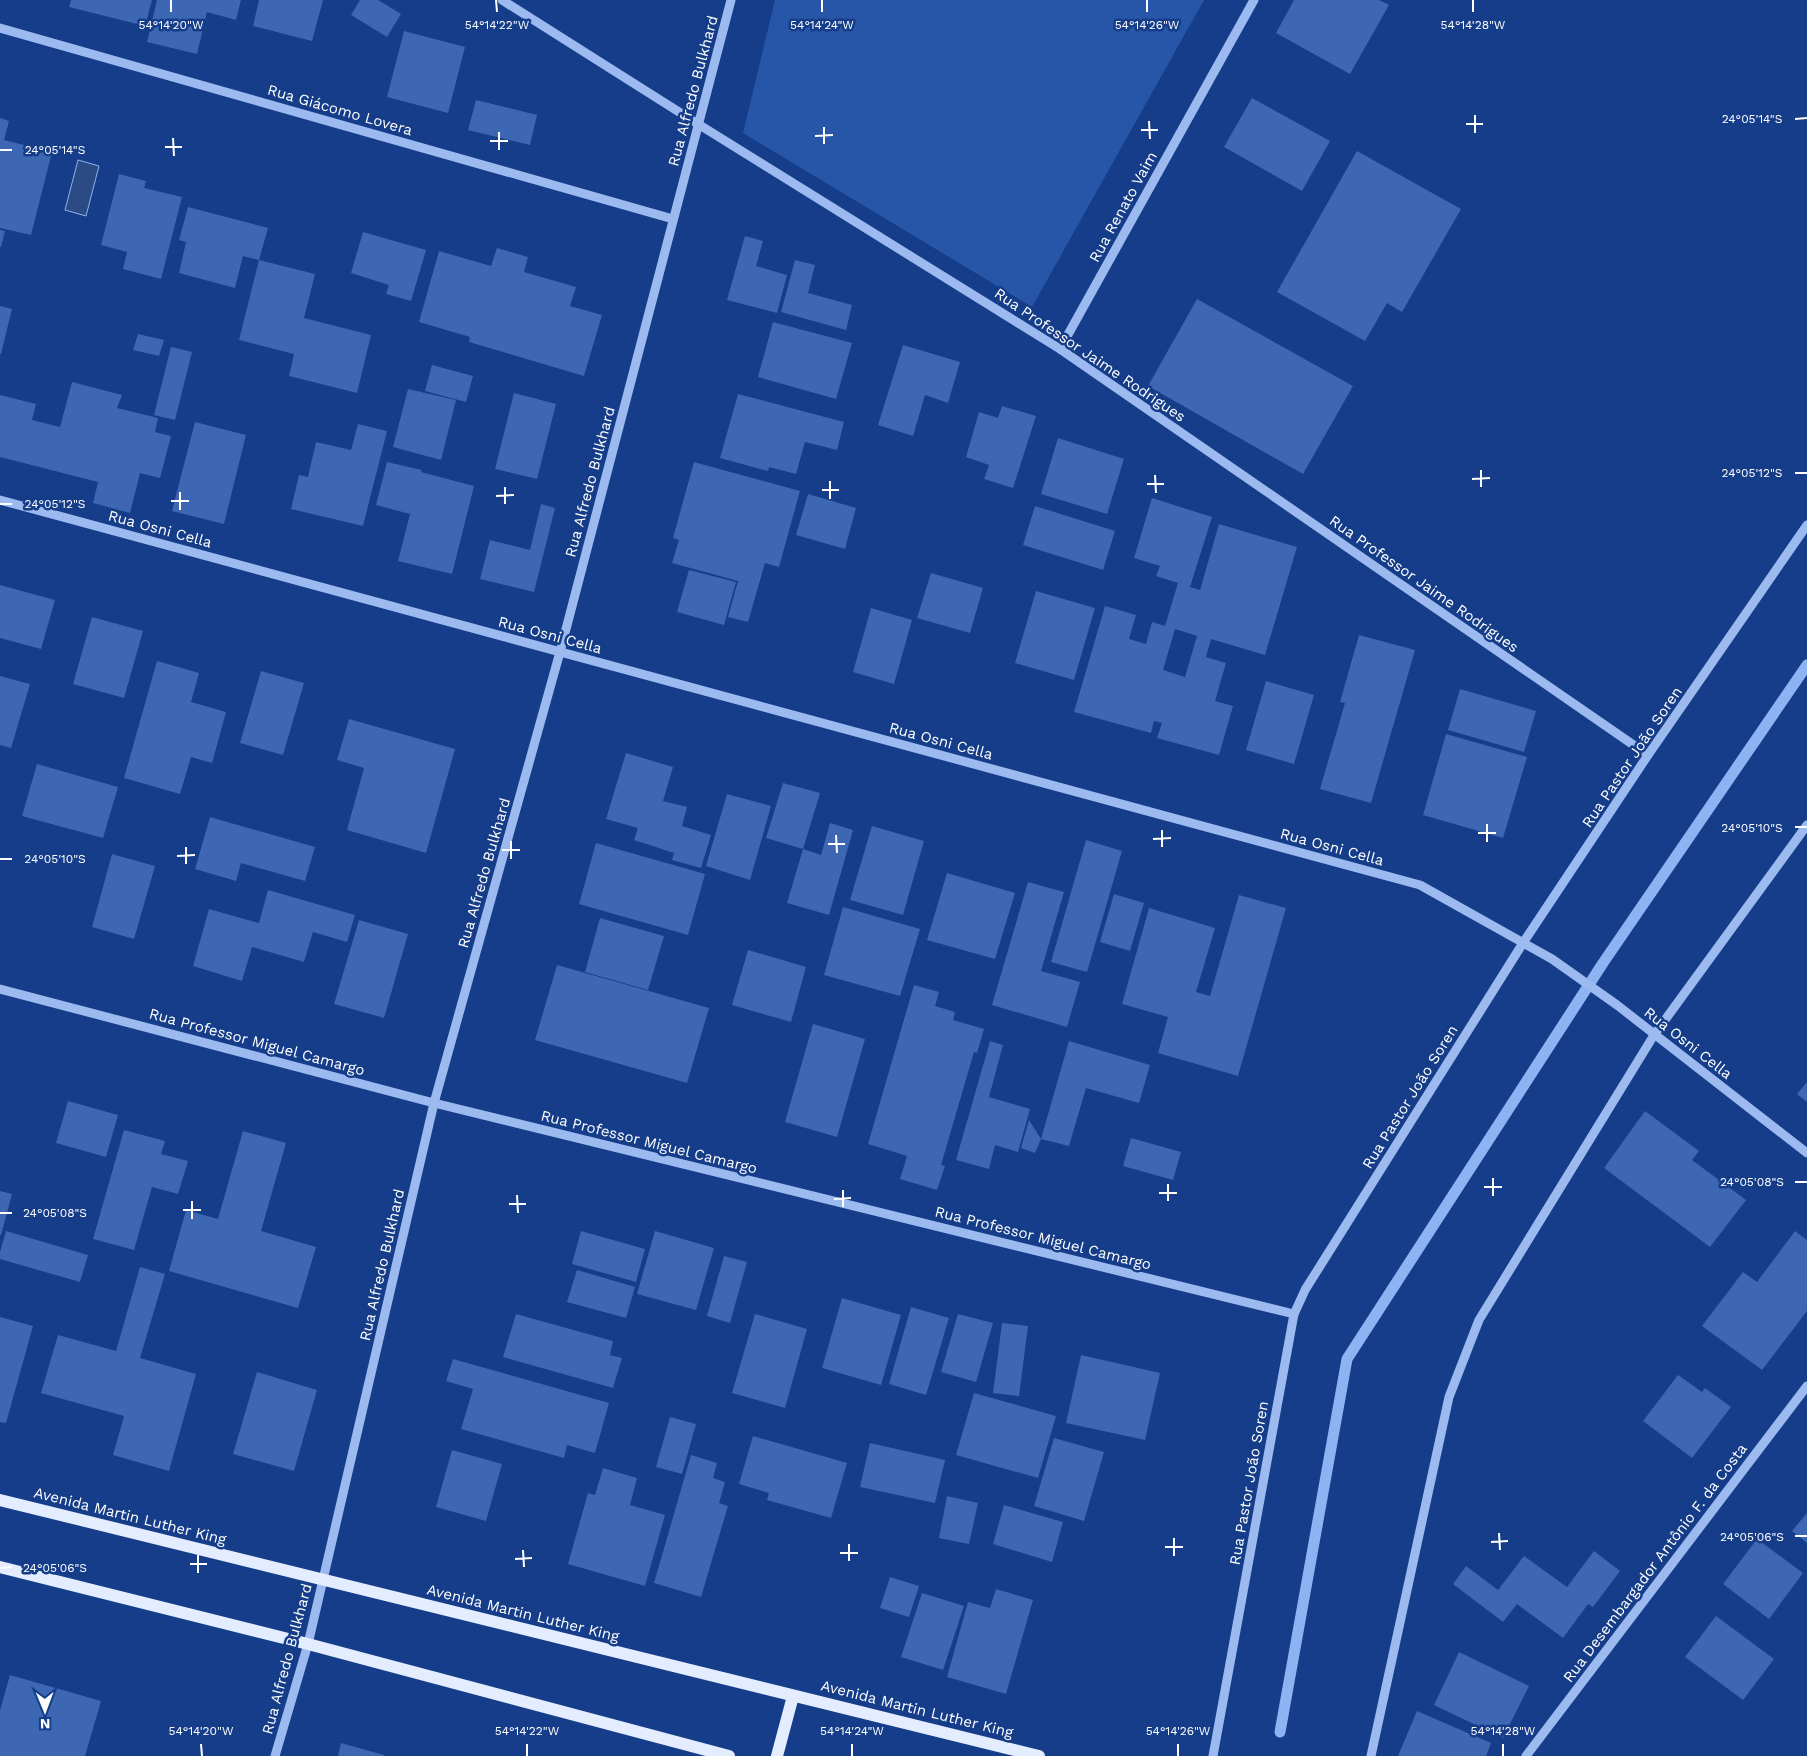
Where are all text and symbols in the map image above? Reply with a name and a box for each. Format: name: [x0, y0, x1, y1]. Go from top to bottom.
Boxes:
street label: Rua Alfredo Bulkhard: [664, 14, 722, 168]
text: 54°14'20"W: [139, 18, 204, 32]
text: 54°14'22"W: [465, 18, 530, 32]
text: 54°14'24"W: [790, 18, 854, 32]
text: 54°14'26"W: [1115, 18, 1180, 32]
text: 54°14'28"W: [1441, 18, 1506, 32]
street label: Rua Giácomo Lovera: [265, 81, 415, 139]
text: 24°05'14"S: [1722, 112, 1782, 126]
text: 24°05'14"S: [25, 143, 85, 157]
street label: Rua Renato Vaim: [1085, 149, 1161, 265]
street label: Rua Professor Jaime Rodrigues: [991, 284, 1189, 426]
street label: Rua Alfredo Bulkhard: [561, 405, 619, 559]
text: 24°05'12"S: [1722, 466, 1782, 480]
text: 24°05'12"S: [25, 497, 85, 511]
street label: Rua Osni Cella: [106, 507, 214, 552]
street label: Rua Professor Jaime Rodrigues: [1326, 512, 1522, 656]
street label: Rua Osni Cella: [496, 613, 604, 658]
street label: Rua Pastor João Soren: [1578, 683, 1686, 831]
street label: Rua Osni Cella: [887, 719, 995, 764]
street label: Rua Alfredo Bulkhard: [454, 796, 514, 950]
text: 24°05'10"S: [1721, 821, 1783, 835]
street label: Rua Osni Cella: [1278, 825, 1386, 870]
text: 24°05'10"S: [24, 852, 86, 866]
street label: Rua Osni Cella: [1641, 1003, 1736, 1083]
street label: Rua Professor Miguel Camargo: [147, 1005, 367, 1079]
street label: Rua Pastor João Soren: [1358, 1022, 1462, 1172]
street label: Rua Professor Miguel Camargo: [539, 1106, 759, 1178]
text: 24°05'08"S: [1720, 1175, 1784, 1189]
street label: Rua Alfredo Bulkhard: [356, 1187, 408, 1343]
street label: Rua Professor Miguel Camargo: [933, 1202, 1153, 1274]
text: 24°05'08"S: [23, 1206, 87, 1220]
street label: Rua Pastor João Soren: [1226, 1400, 1272, 1566]
street label: Rua Desembargador Antônio F. da Costa: [1559, 1440, 1751, 1686]
street label: Avenida Martin Luther King: [32, 1483, 228, 1549]
text: 24°05'06"S: [1720, 1530, 1784, 1544]
text: 24°05'06"S: [23, 1561, 87, 1575]
street label: Avenida Martin Luther King: [425, 1580, 621, 1646]
street label: Rua Alfredo Bulkhard: [258, 1582, 316, 1736]
street label: Avenida Martin Luther King: [819, 1676, 1015, 1742]
north arrow: [20, 1686, 70, 1736]
text: N: [40, 1716, 51, 1732]
text: 54°14'20"W: [169, 1724, 234, 1738]
text: 54°14'22"W: [495, 1724, 560, 1738]
text: 54°14'24"W: [820, 1724, 884, 1738]
text: 54°14'26"W: [1146, 1724, 1211, 1738]
text: 54°14'28"W: [1471, 1724, 1536, 1738]

